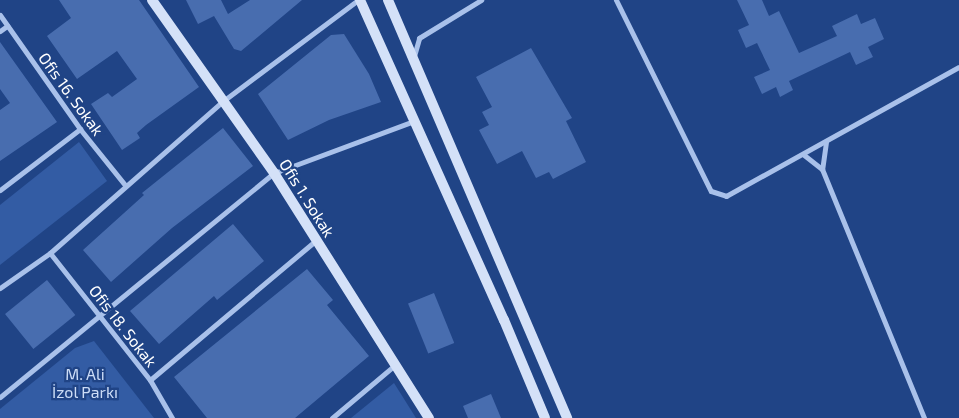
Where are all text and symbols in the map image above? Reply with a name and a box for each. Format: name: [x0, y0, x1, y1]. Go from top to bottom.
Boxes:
street label: Ofis 16. Sokak: [34, 49, 108, 139]
street label: Ofis 1. Sokak: [275, 155, 339, 241]
street label: Ofis 18. Sokak: [85, 281, 161, 371]
park label: M. Ali İzol Parkı: [52, 364, 118, 402]

